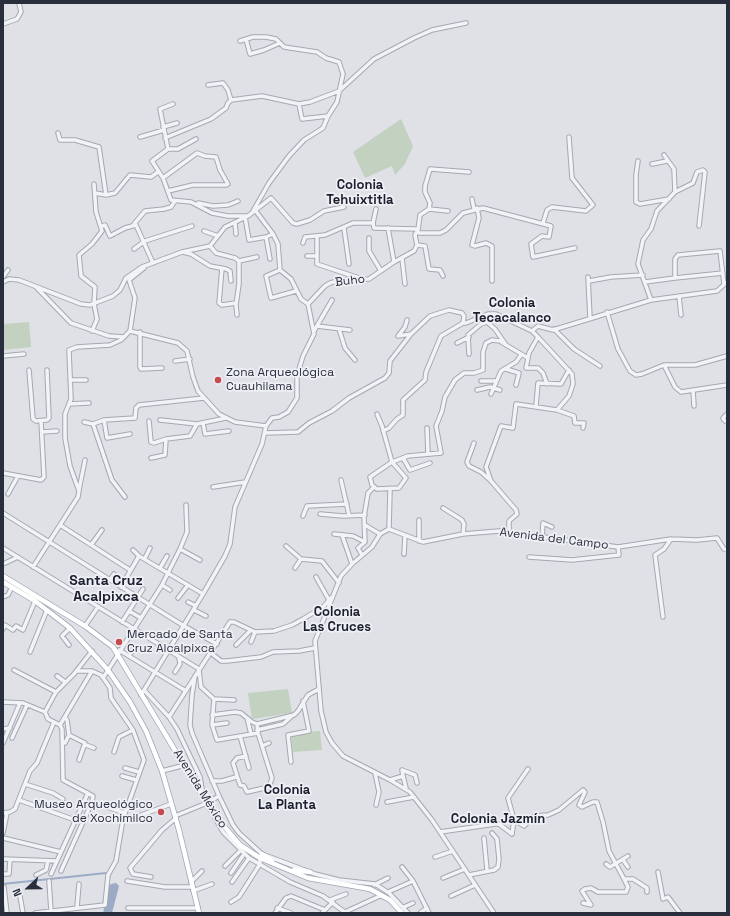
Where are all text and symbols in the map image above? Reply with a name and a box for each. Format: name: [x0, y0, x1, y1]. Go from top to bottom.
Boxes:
district label: Colonia Tehuixtitla: [326, 177, 394, 208]
street label: Buho: [334, 272, 366, 290]
district label: Colonia Tecacalanco: [473, 295, 551, 326]
place label: Zona Arqueológica Cuauhilama: [226, 366, 334, 394]
marker: Zona Arqueológica Cuauhilama: [213, 375, 223, 385]
street label: Avenida del Campo: [499, 525, 609, 553]
district label: Santa Cruz Acalpixca: [69, 573, 143, 606]
district label: Colonia Las Cruces: [303, 604, 371, 635]
place label: Mercado de Santa Cruz Alcalpixca: [127, 628, 233, 656]
marker: Mercado de Santa Cruz Alcalpixca: [114, 637, 124, 647]
street label: Avenida México: [170, 747, 230, 831]
district label: Colonia La Planta: [258, 782, 316, 813]
place label: Museo Arqueológico de Xochimilco: [34, 798, 153, 826]
marker: Museo Arqueológico de Xochimilco: [156, 807, 166, 817]
district label: Colonia Jazmín: [451, 811, 545, 827]
north arrow: [8, 868, 48, 908]
text: N: [9, 886, 25, 899]

